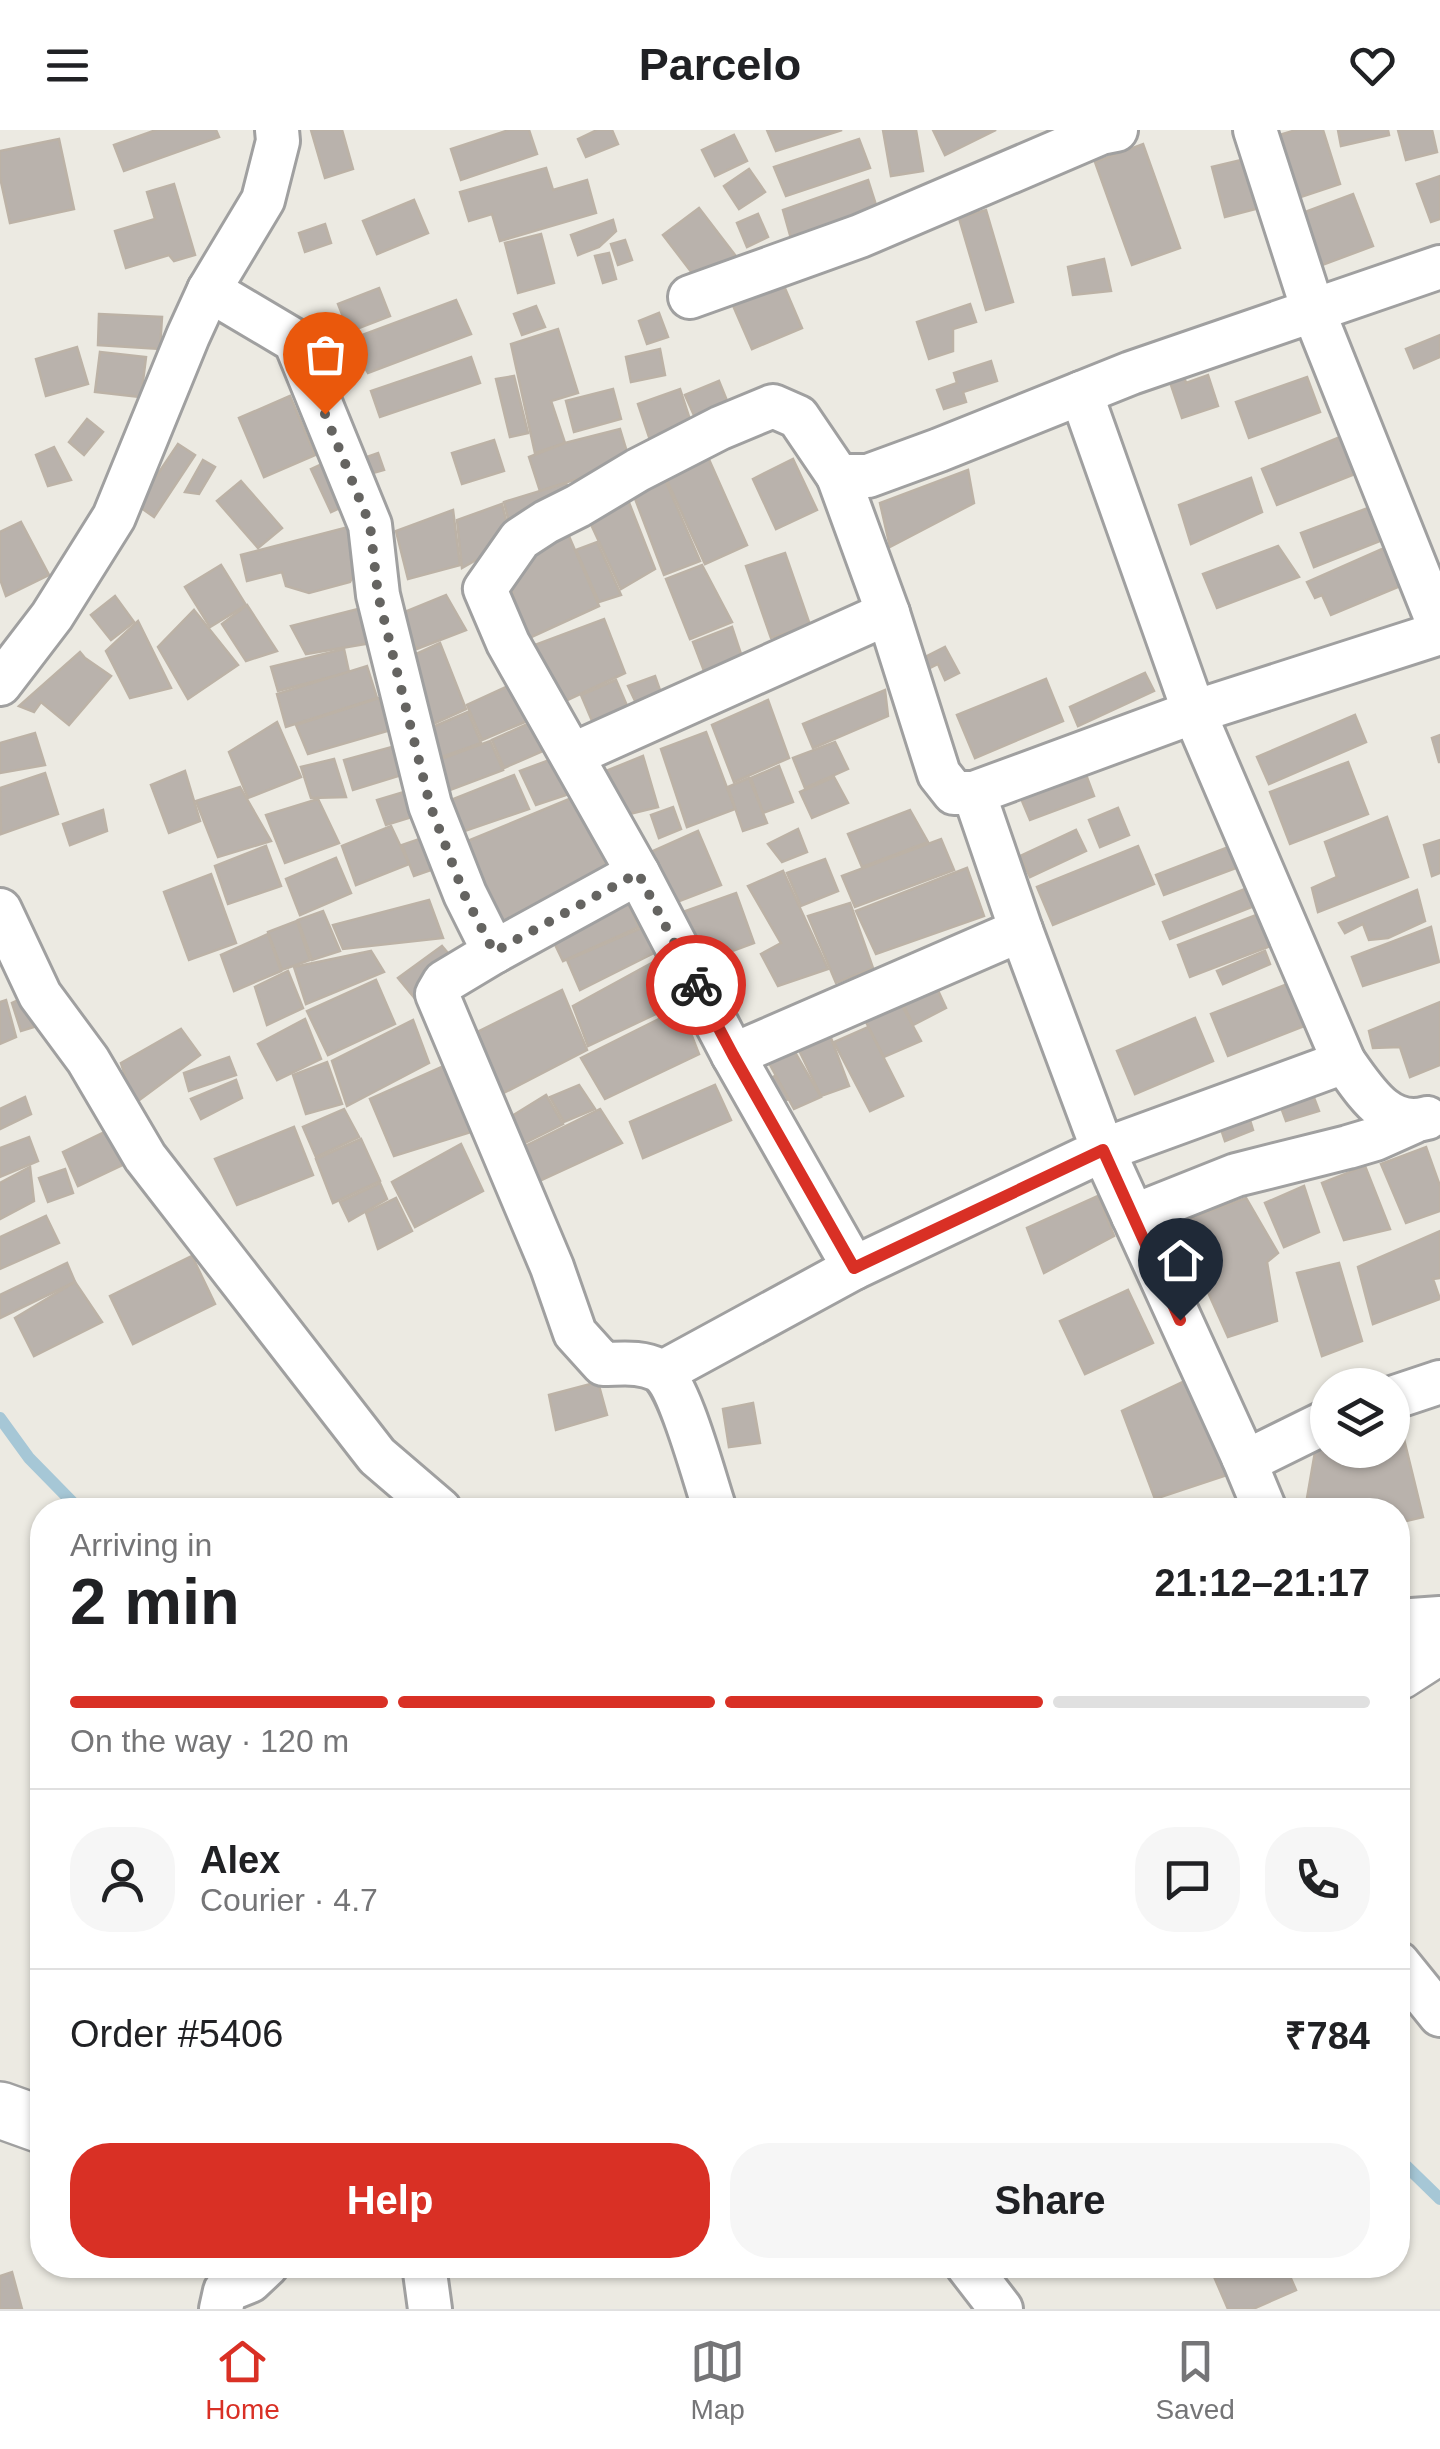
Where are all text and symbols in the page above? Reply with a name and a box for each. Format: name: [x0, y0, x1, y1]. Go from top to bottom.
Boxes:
icon: menu: [40, 38, 95, 93]
icon: heart: [1345, 38, 1400, 93]
text: Parcelo: [639, 39, 801, 90]
pin: [283, 312, 368, 415]
icon: bag: [298, 327, 353, 382]
courier: [646, 935, 746, 1035]
icon: bike: [669, 958, 724, 1013]
pin: [1138, 1218, 1223, 1321]
icon: home: [1153, 1233, 1208, 1288]
map controls: [1310, 1368, 1410, 1468]
button: layers: [1310, 1368, 1410, 1468]
text: Arriving in: [70, 1527, 212, 1563]
text: 21:12–21:17: [1154, 1562, 1370, 1604]
text: 2 min: [70, 1565, 240, 1638]
text: On the way · 120 m: [70, 1723, 349, 1759]
button: person: [70, 1827, 175, 1932]
button: chat: [1135, 1827, 1240, 1932]
button: phone: [1265, 1827, 1370, 1932]
text: Alex: [200, 1839, 280, 1881]
text: Courier · 4.7: [200, 1882, 378, 1918]
text: Order #5406: [70, 2013, 283, 2055]
text: ₹784: [1285, 2015, 1370, 2057]
button: Help: [70, 2143, 710, 2258]
button: Share: [730, 2143, 1370, 2258]
tab: Home: [205, 2334, 280, 2426]
tab: Map: [690, 2334, 745, 2426]
tab: Saved: [1155, 2334, 1235, 2426]

